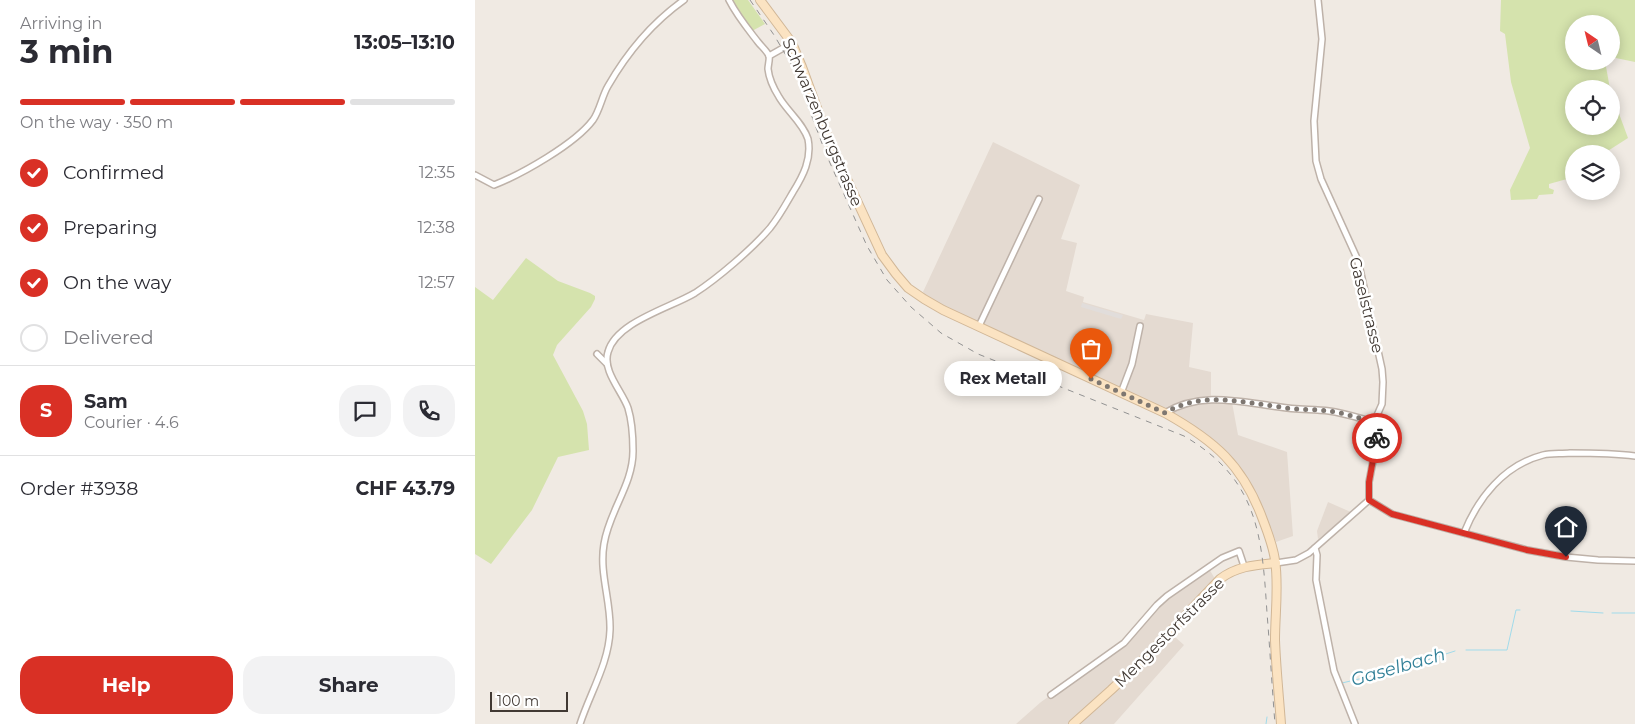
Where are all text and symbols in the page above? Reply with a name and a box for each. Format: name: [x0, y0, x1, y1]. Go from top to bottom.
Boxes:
text: Arriving in: [20, 14, 102, 33]
north arrow: [1565, 15, 1620, 70]
map controls: [1565, 15, 1620, 200]
text: 13:05–13:10: [354, 31, 455, 54]
text: 3 min: [20, 32, 113, 71]
street label: Schwarzenburgstrasse: [778, 35, 867, 209]
button: locate: [1565, 80, 1620, 135]
text: On the way · 350 m: [20, 113, 173, 132]
button: layers: [1565, 145, 1620, 200]
icon: check: [20, 159, 48, 187]
text: Confirmed: [63, 161, 164, 184]
text: 12:35: [419, 163, 455, 182]
icon: check: [20, 214, 48, 242]
text: Preparing: [63, 216, 158, 239]
text: 12:38: [418, 218, 455, 237]
street label: Gaselstrasse: [1345, 255, 1388, 355]
icon: check: [20, 269, 48, 297]
text: On the way: [63, 271, 171, 294]
text: 12:57: [418, 273, 455, 292]
text: Delivered: [63, 326, 154, 349]
pin: [1070, 328, 1112, 379]
icon: bag: [1077, 335, 1105, 363]
callout: Rex Metall: [943, 362, 1061, 396]
text: Rex Metall: [959, 369, 1047, 388]
button: chat: [339, 385, 391, 437]
button: phone: [403, 385, 455, 437]
text: Sam: [84, 390, 128, 413]
text: S: [40, 399, 52, 422]
text: Courier · 4.6: [84, 413, 179, 432]
courier: [1352, 413, 1402, 463]
icon: bike: [1363, 424, 1391, 452]
text: Order #3938: [20, 477, 138, 500]
text: CHF 43.79: [356, 477, 455, 500]
pin: [1545, 506, 1587, 557]
icon: home: [1552, 513, 1580, 541]
street label: Mengestorfstrasse: [1111, 574, 1228, 691]
water label: Gaselbach: [1348, 643, 1448, 691]
button: Help: [20, 656, 233, 714]
button: Share: [243, 656, 455, 714]
scale bar: [490, 689, 567, 712]
text: 100 m: [497, 692, 539, 710]

